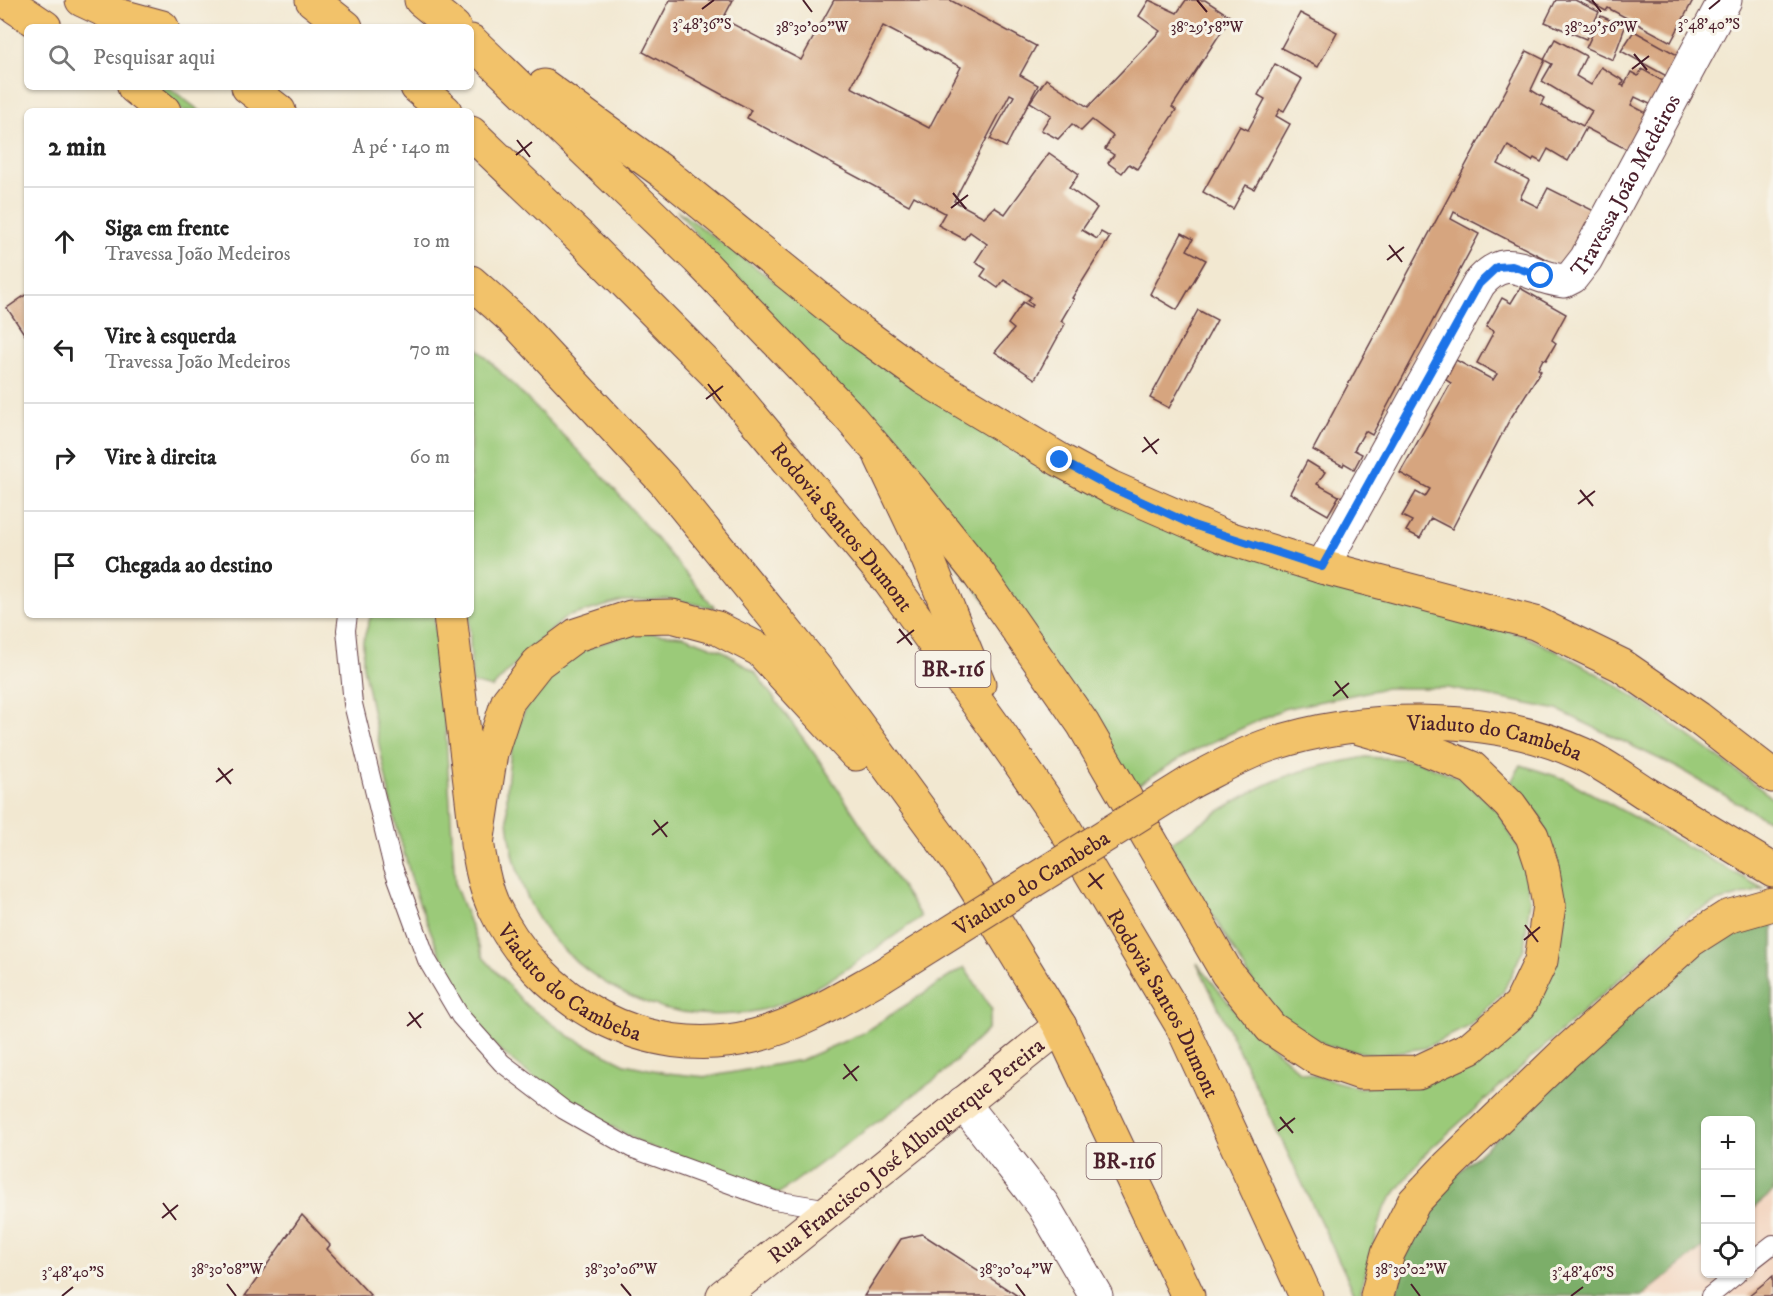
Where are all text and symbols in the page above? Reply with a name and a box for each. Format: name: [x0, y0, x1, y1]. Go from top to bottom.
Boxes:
text: 3°48'36"S: [672, 15, 732, 34]
text: 3°48'40"S: [1678, 15, 1740, 34]
text: 38°30'00"W: [776, 18, 849, 37]
text: 38°29'58"W: [1171, 18, 1244, 37]
text: 38°29'56"W: [1564, 18, 1638, 37]
search box: [24, 24, 474, 90]
icon: search: [45, 41, 78, 74]
text: Pesquisar aqui: [93, 44, 215, 71]
street label: Travessa João Medeiros: [1565, 90, 1687, 283]
text: 2 min: [48, 131, 106, 164]
text: A pé · 140 m: [352, 135, 450, 160]
text: Siga em frente: [105, 215, 229, 242]
icon: ahead: [48, 225, 81, 258]
text: 10 m: [413, 229, 450, 254]
text: Travessa João Medeiros: [105, 242, 291, 267]
route start: [1527, 262, 1553, 288]
text: Vire à esquerda: [105, 323, 236, 350]
icon: left: [48, 333, 81, 366]
text: 70 m: [409, 337, 450, 362]
text: Travessa João Medeiros: [105, 350, 291, 375]
street label: Rodovia Santos Dumont: [764, 437, 919, 617]
icon: right: [48, 441, 81, 474]
text: Vire à direita: [105, 444, 216, 471]
text: 60 m: [410, 445, 450, 470]
route end: [1046, 446, 1072, 472]
icon: arrive: [48, 549, 81, 582]
text: Chegada ao destino: [105, 552, 272, 579]
road number: BR-116: [916, 651, 990, 687]
street label: Viaduto do Cambeba: [1406, 710, 1587, 768]
street label: Viaduto do Cambeba: [948, 824, 1115, 943]
street label: Rodovia Santos Dumont: [1101, 904, 1225, 1102]
street label: Viaduto do Cambeba: [490, 918, 645, 1048]
street label: Rua Francisco José Albuquerque Pereira: [763, 1032, 1051, 1270]
map controls: [1701, 1116, 1755, 1278]
button: +: [1701, 1116, 1755, 1170]
road number: BR-116: [1086, 1143, 1162, 1179]
button: −: [1701, 1170, 1755, 1224]
button: locate: [1701, 1224, 1755, 1278]
text: 38°30'08"W: [191, 1260, 263, 1279]
text: 38°30'06"W: [585, 1260, 657, 1279]
text: 38°30'04"W: [979, 1260, 1053, 1279]
text: 38°30'02"W: [1375, 1260, 1447, 1279]
text: 3°48'40"S: [42, 1263, 104, 1282]
text: 3°48'46"S: [1552, 1263, 1614, 1282]

